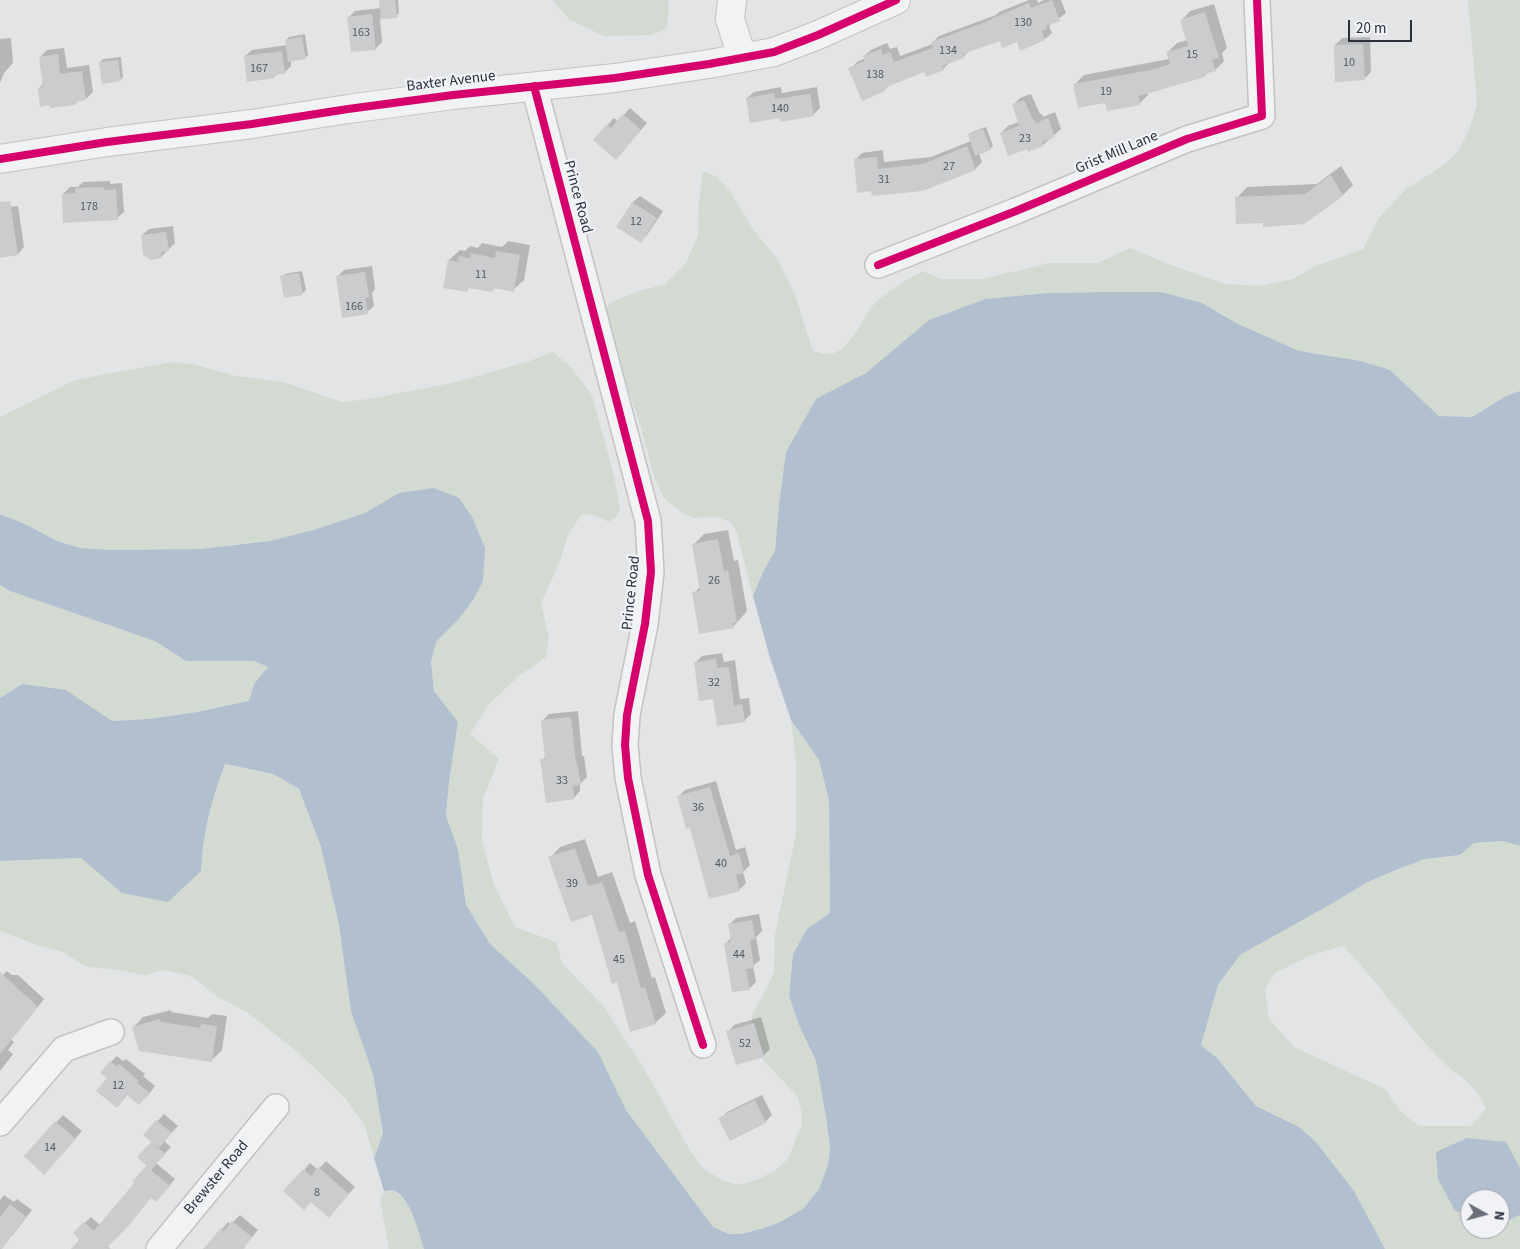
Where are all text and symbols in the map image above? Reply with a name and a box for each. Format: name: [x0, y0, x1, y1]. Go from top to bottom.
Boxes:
scale bar: [1350, 10, 1414, 42]
house number: 130: [1014, 16, 1032, 30]
text: 20 m: [1356, 18, 1386, 39]
house number: 163: [352, 26, 370, 40]
house number: 134: [939, 44, 957, 58]
house number: 15: [1186, 48, 1198, 62]
house number: 10: [1343, 56, 1355, 70]
house number: 167: [250, 62, 268, 76]
street label: Baxter Avenue: [406, 68, 496, 96]
house number: 138: [866, 68, 884, 82]
house number: 19: [1100, 85, 1112, 99]
house number: 140: [771, 102, 789, 116]
street label: Grist Mill Lane: [1073, 128, 1161, 178]
house number: 23: [1019, 132, 1031, 146]
street label: Prince Road: [559, 159, 595, 235]
house number: 27: [943, 160, 955, 174]
house number: 31: [878, 173, 890, 187]
house number: 178: [80, 200, 98, 214]
house number: 12: [630, 215, 642, 229]
house number: 11: [475, 268, 487, 282]
house number: 166: [345, 300, 363, 314]
street label: Prince Road: [619, 555, 645, 631]
house number: 26: [708, 574, 720, 588]
house number: 32: [708, 676, 720, 690]
house number: 33: [556, 774, 568, 788]
house number: 36: [692, 801, 704, 815]
house number: 40: [715, 857, 727, 871]
house number: 39: [566, 877, 578, 891]
house number: 44: [733, 948, 745, 962]
house number: 45: [613, 953, 625, 967]
house number: 52: [739, 1037, 751, 1051]
house number: 12: [112, 1079, 124, 1093]
street label: Brewster Road: [181, 1137, 253, 1219]
house number: 14: [44, 1141, 56, 1155]
house number: 8: [314, 1186, 320, 1200]
north arrow: [1460, 1189, 1510, 1239]
text: N: [1488, 1210, 1509, 1222]

